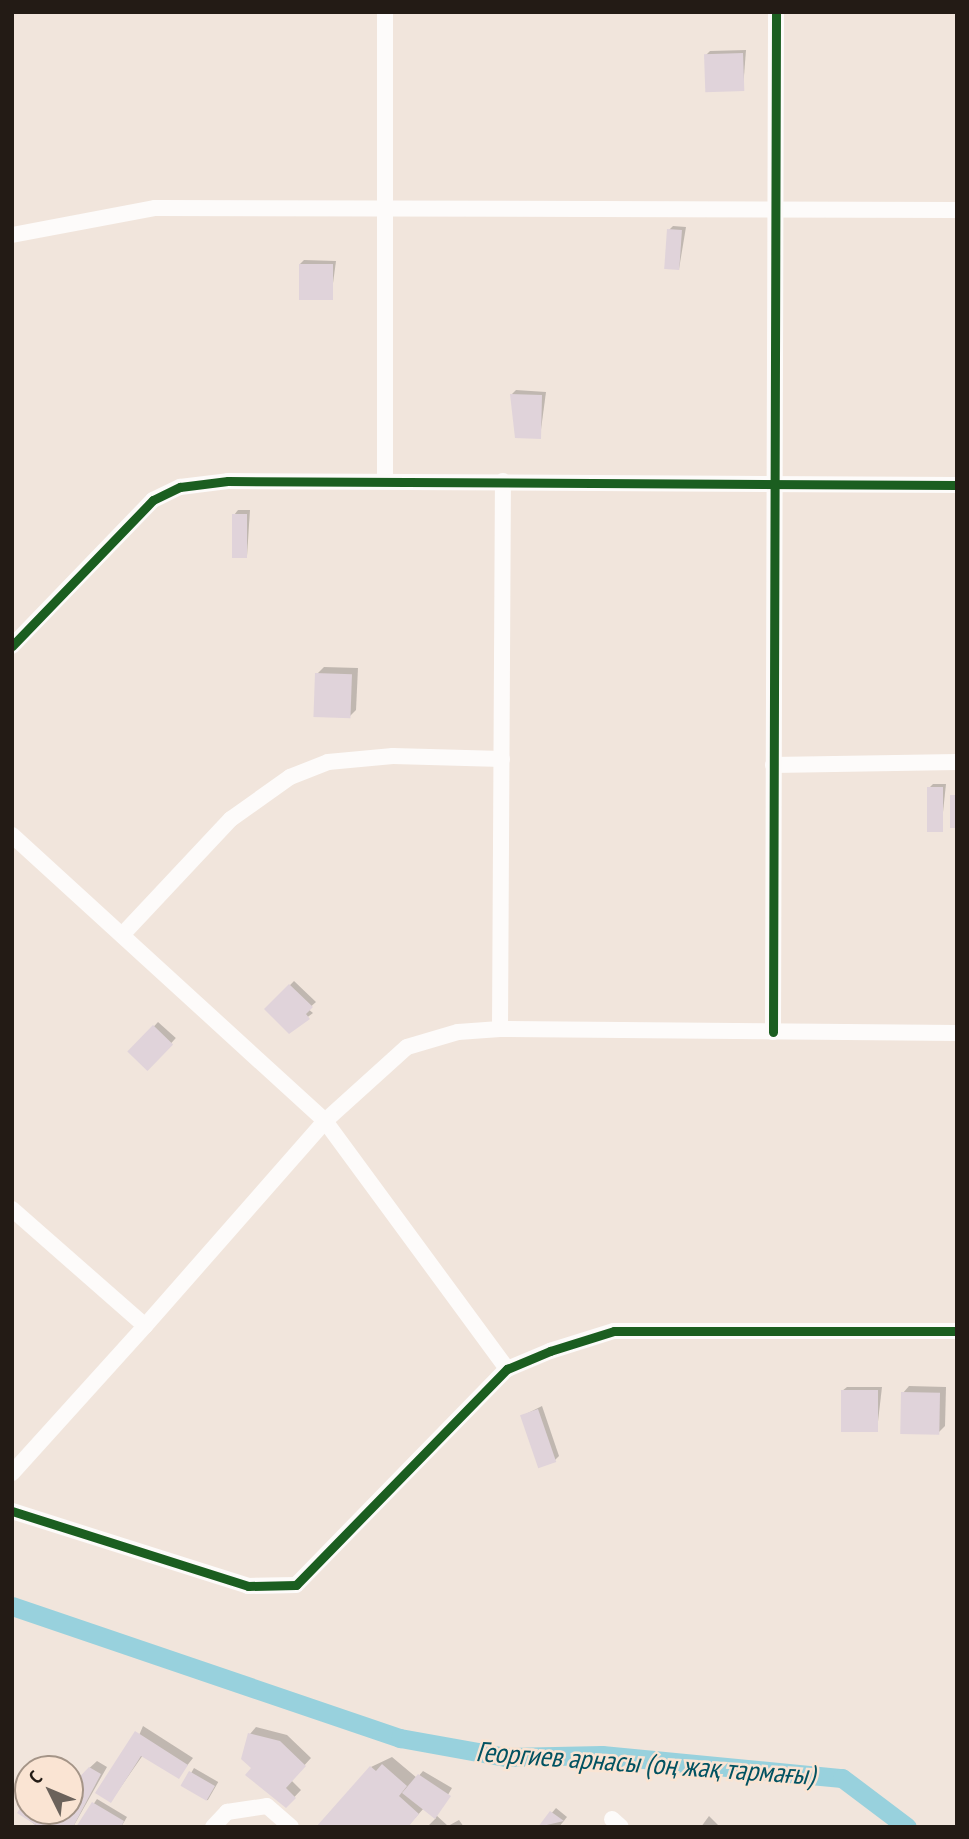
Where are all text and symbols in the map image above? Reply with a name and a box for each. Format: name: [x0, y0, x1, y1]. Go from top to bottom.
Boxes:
water label: Георгиев арнасы (оң жақ тармағы): [475, 1734, 815, 1792]
north arrow: [14, 1755, 84, 1825]
text: С: [23, 1766, 47, 1788]

